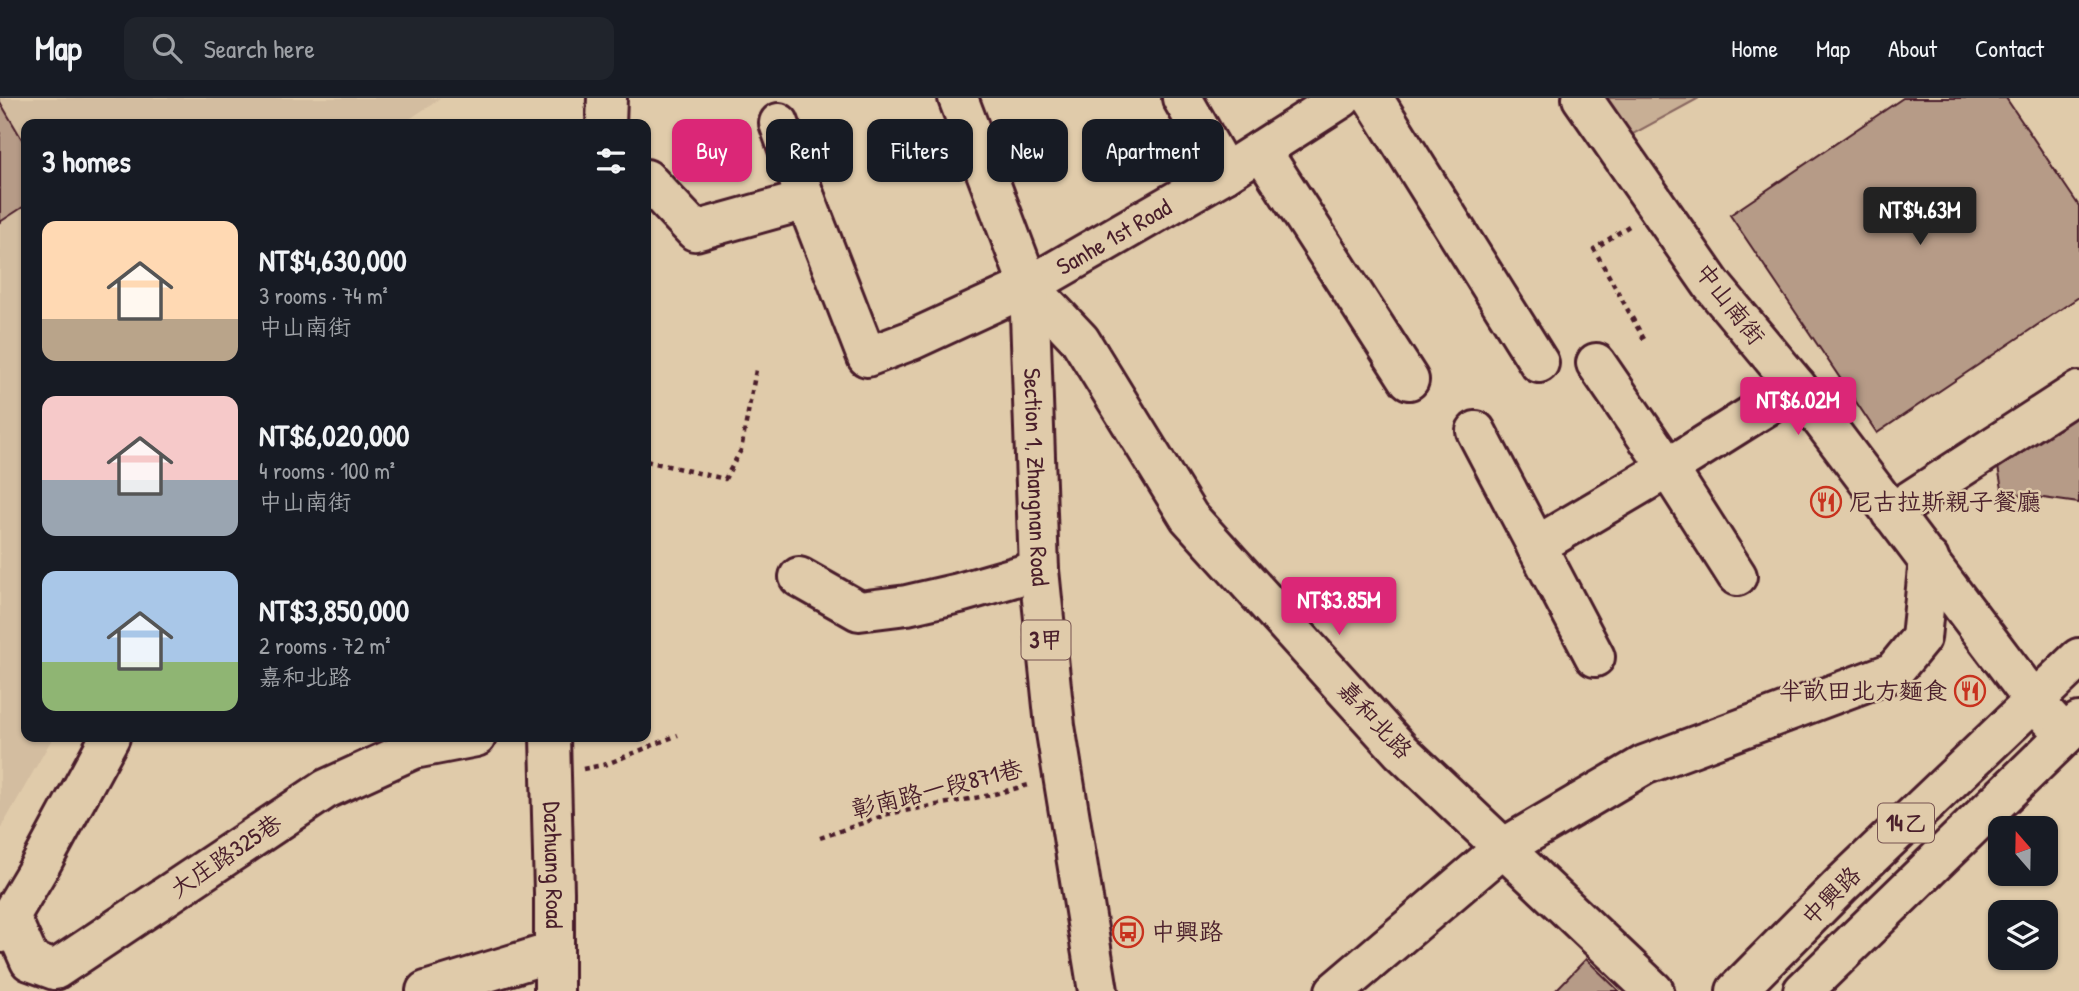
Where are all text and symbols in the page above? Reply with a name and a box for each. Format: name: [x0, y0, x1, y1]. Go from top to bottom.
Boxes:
search box: [124, 17, 614, 80]
text: Map: [35, 26, 82, 70]
icon: search: [148, 29, 186, 67]
text: Search here: [204, 31, 315, 66]
text: Home: [1731, 32, 1778, 64]
text: Map: [1816, 32, 1850, 64]
text: About: [1888, 32, 1937, 64]
text: Contact: [1975, 32, 2044, 64]
chip: Buy: [672, 119, 752, 182]
chip: Rent: [766, 119, 853, 182]
chip: Filters: [867, 119, 973, 182]
chip: New: [987, 119, 1068, 182]
chip: Apartment: [1082, 119, 1224, 182]
text: 3 homes: [42, 141, 131, 181]
icon: filters: [592, 142, 630, 180]
pin: NT$4.63M: [1848, 188, 1992, 247]
street label: Sanhe 1st Road: [1050, 190, 1177, 282]
text: NT$4.63M: [1879, 194, 1961, 225]
text: NT$4,630,000: [259, 240, 407, 280]
icon: home: [98, 249, 182, 333]
street label: 中山南街: [1689, 256, 1773, 351]
text: 3 rooms · 74 m²: [259, 280, 388, 311]
text: 中山南街: [259, 311, 351, 342]
street label: Section 1, Zhangnan Road: [1017, 367, 1058, 587]
pin: NT$6.02M: [1726, 378, 1870, 437]
text: NT$6.02M: [1756, 384, 1840, 415]
text: NT$6,020,000: [259, 415, 410, 455]
icon: home: [98, 424, 182, 508]
text: 4 rooms · 100 m²: [259, 455, 395, 486]
restaurant icon: 尼古拉斯親子餐廳: [1809, 485, 1843, 519]
place label: 尼古拉斯親子餐廳: [1849, 485, 2041, 517]
text: 中山南街: [259, 486, 351, 517]
pin: NT$3.85M: [1267, 578, 1411, 637]
text: NT$3.85M: [1297, 584, 1381, 615]
text: NT$3,850,000: [259, 590, 409, 630]
icon: home: [98, 599, 182, 683]
road number: 3甲: [1021, 620, 1070, 660]
text: 2 rooms · 72 m²: [259, 630, 391, 661]
text: 嘉和北路: [259, 661, 351, 692]
street label: 嘉和北路: [1331, 673, 1420, 765]
place label: 半畝田北方麵食: [1779, 674, 1947, 706]
restaurant icon: 半畝田北方麵食: [1953, 674, 1987, 708]
street label: 彰南路一段871巷: [848, 751, 1026, 825]
street label: Dazhuang Road: [537, 801, 571, 928]
road number: 14乙: [1878, 804, 1934, 842]
street label: 大庄路325巷: [163, 806, 288, 904]
north arrow: [1988, 816, 2058, 886]
map controls: [1988, 816, 2058, 970]
street label: 中興路: [1794, 859, 1867, 932]
button: layers: [1988, 900, 2058, 970]
bus stop icon: 中興路: [1111, 915, 1145, 949]
place label: 中興路: [1151, 915, 1223, 947]

